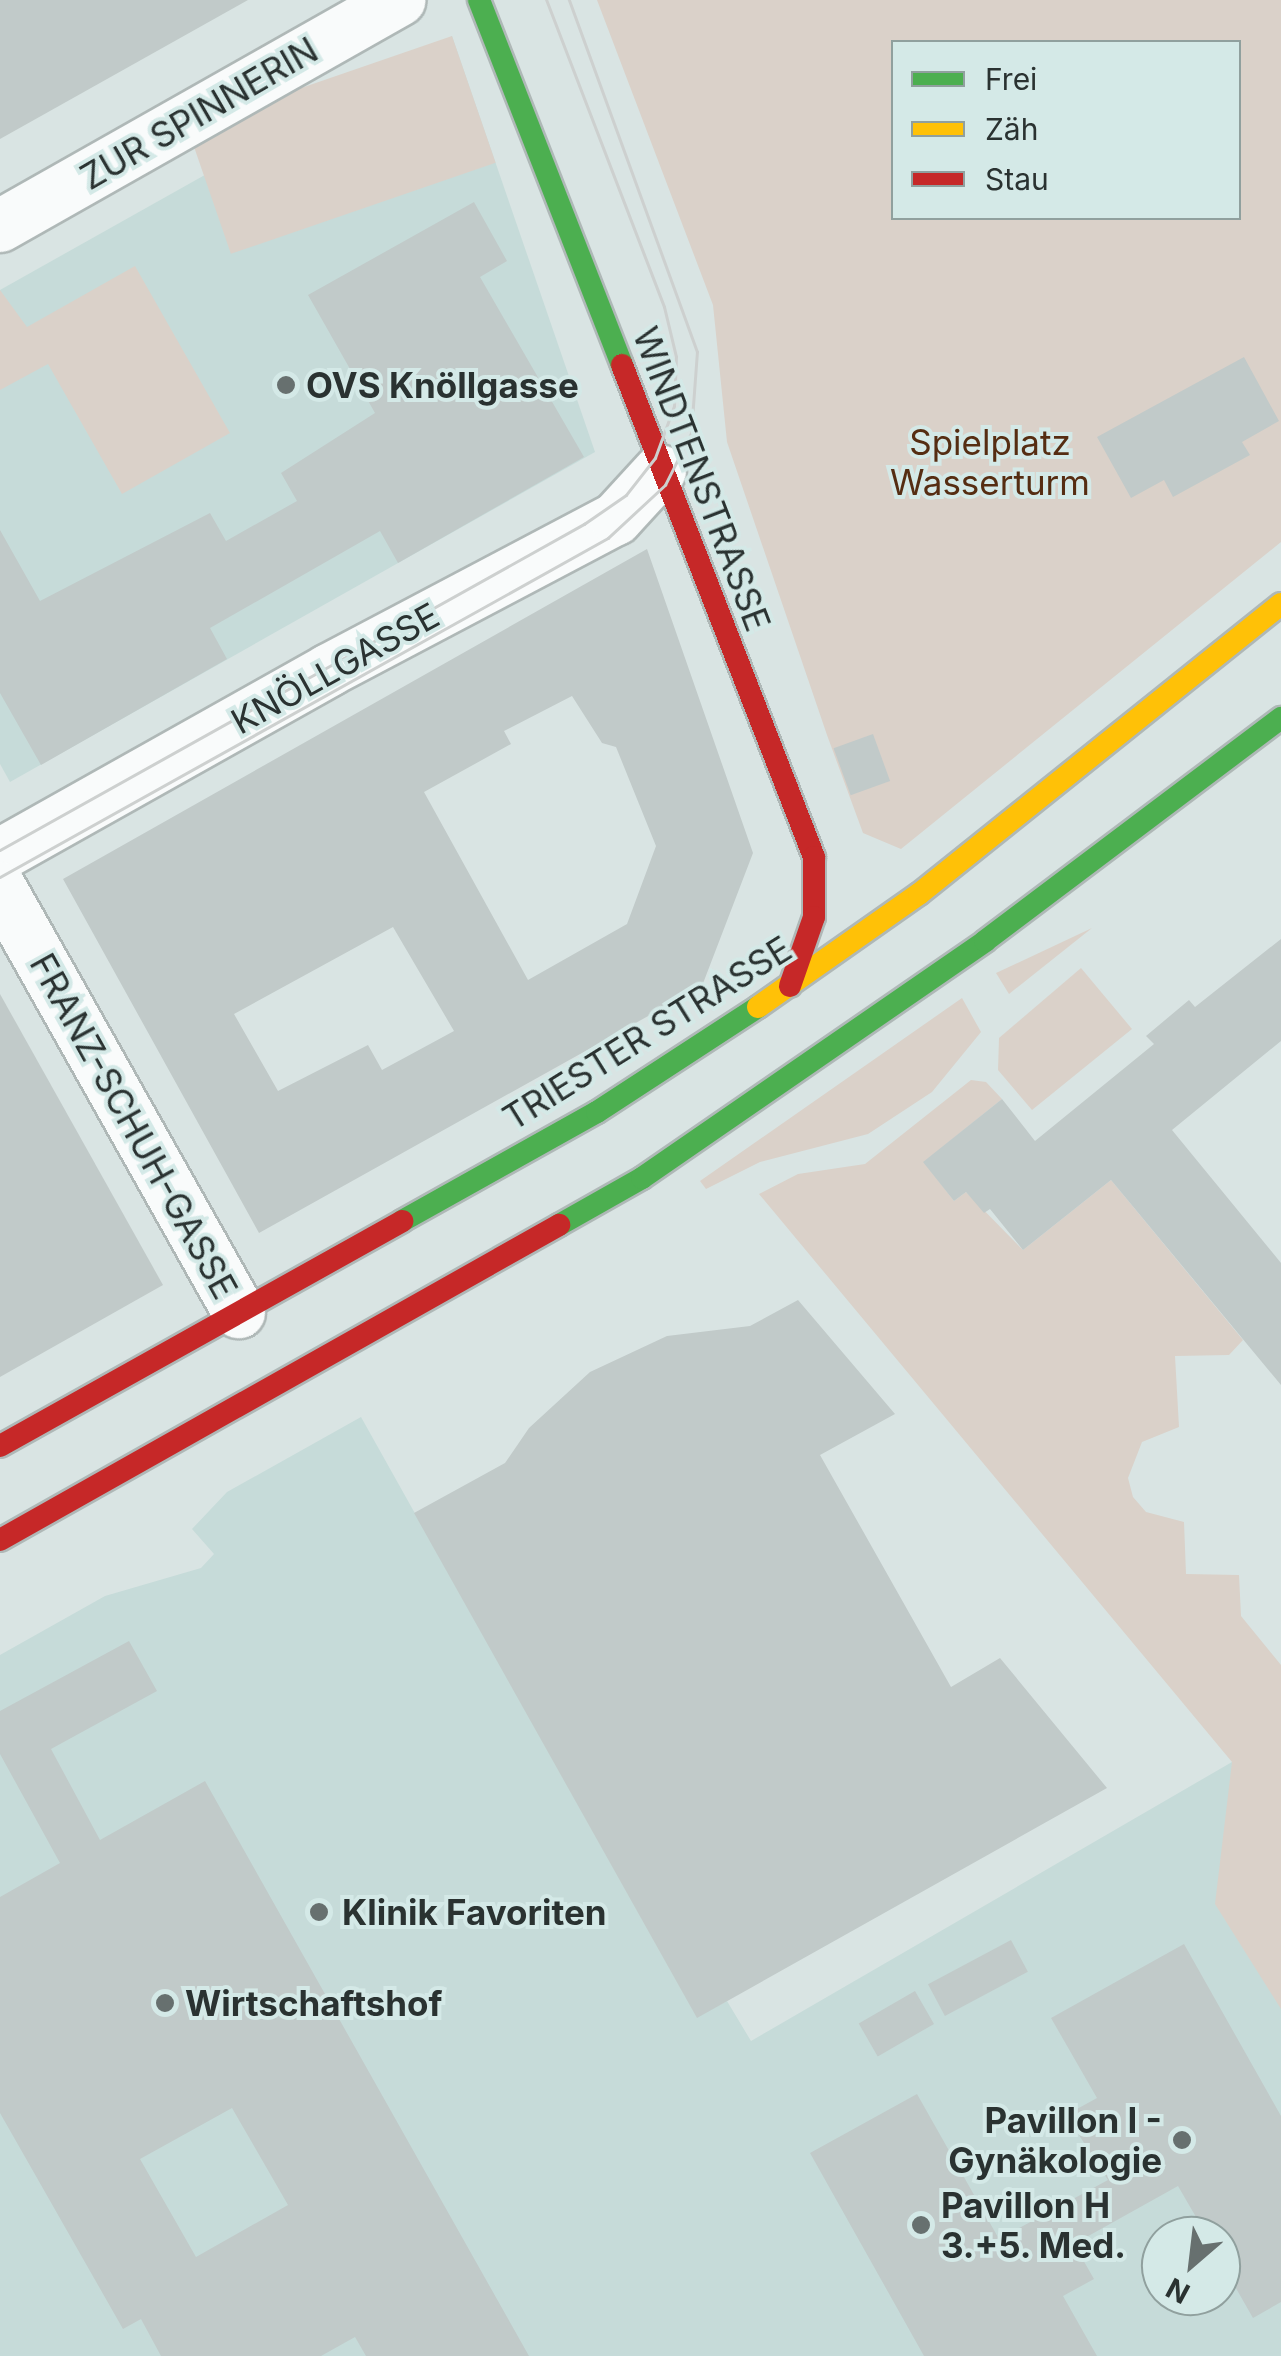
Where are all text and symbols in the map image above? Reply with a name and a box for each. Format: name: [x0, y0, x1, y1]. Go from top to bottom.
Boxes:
street label: ZUR SPINNERIN: [73, 28, 325, 198]
legend: [891, 40, 1241, 220]
text: Frei: [985, 61, 1037, 97]
text: Zäh: [985, 111, 1038, 147]
text: Stau: [985, 161, 1049, 197]
street label: WINDTENSTRASSE: [625, 321, 779, 637]
place label: OVS Knöllgasse: [306, 364, 579, 406]
marker: OVS Knöllgasse: [275, 374, 297, 396]
park label: Spielplatz Wasserturm: [890, 421, 1090, 503]
street label: KNÖLLGASSE: [224, 594, 446, 742]
street label: TRIESTER STRASSE: [495, 927, 799, 1139]
street label: FRANZ-SCHUH-GASSE: [22, 946, 246, 1306]
place label: Klinik Favoriten: [342, 1891, 607, 1933]
marker: Klinik Favoriten: [306, 1899, 332, 1925]
place label: Wirtschaftshof: [185, 1982, 442, 2024]
marker: Wirtschaftshof: [154, 1992, 176, 2014]
place label: Pavillon I - Gynäkologie: [948, 2099, 1162, 2181]
marker: Pavillon I - Gynäkologie: [1171, 2129, 1193, 2151]
place label: Pavillon H 3.+5. Med.: [941, 2184, 1127, 2266]
marker: Pavillon H 3.+5. Med.: [910, 2214, 932, 2236]
north arrow: [1141, 2216, 1241, 2316]
text: N: [1160, 2271, 1195, 2311]

